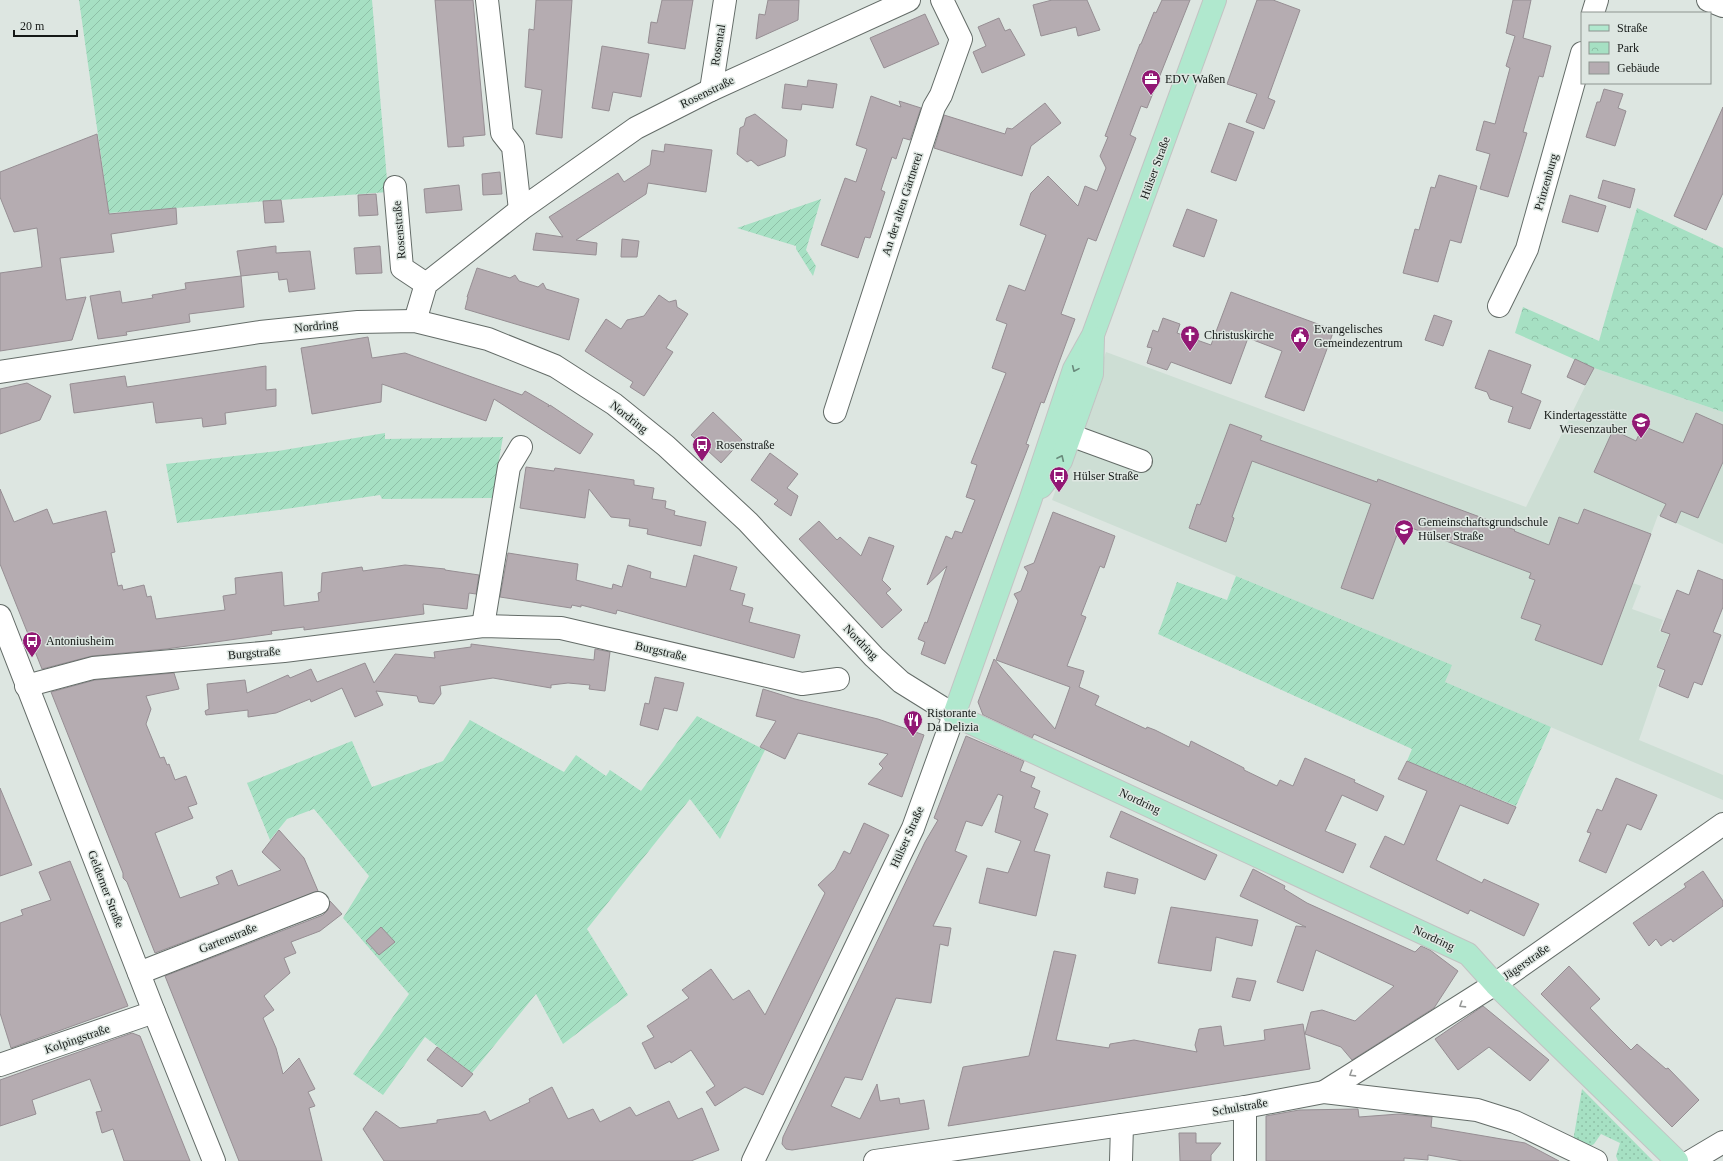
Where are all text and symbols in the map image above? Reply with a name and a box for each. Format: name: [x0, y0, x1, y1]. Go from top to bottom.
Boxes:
scale bar: [14, 12, 77, 38]
legend: [1581, 12, 1711, 84]
text: 20 m: [20, 19, 45, 33]
text: Straße: [1617, 21, 1648, 35]
street label: Rosental: [708, 23, 728, 67]
text: Park: [1617, 41, 1639, 55]
text: Gebäude: [1617, 61, 1660, 75]
office icon: EDV Waßen: [1140, 68, 1162, 96]
place label: EDV Waßen: [1165, 72, 1225, 86]
street label: Rosenstraße: [678, 73, 736, 111]
street label: Hülser Straße: [1137, 135, 1173, 201]
street label: An der alten Gärtnerei: [879, 150, 925, 257]
street label: Prinzenburg: [1531, 152, 1561, 212]
street label: Rosenstraße: [389, 200, 409, 260]
street label: Nordring: [293, 317, 339, 335]
place label: Evangelisches Gemeindezentrum: [1314, 322, 1403, 350]
church icon: Christuskirche: [1179, 324, 1201, 352]
public building icon: Evangelisches Gemeindezentrum: [1289, 325, 1311, 353]
place label: Christuskirche: [1204, 328, 1274, 342]
one-way arrow: [1072, 364, 1080, 372]
street label: Nordring: [607, 398, 651, 436]
place label: Kindertagesstätte Wiesenzauber: [1544, 408, 1627, 436]
school or university icon: Kindertagesstätte Wiesenzauber: [1630, 411, 1652, 439]
bus stop icon: Rosenstraße: [691, 434, 713, 462]
place label: Rosenstraße: [716, 438, 775, 452]
one-way arrow: [1056, 455, 1064, 463]
bus stop icon: Hülser Straße: [1048, 465, 1070, 493]
place label: Hülser Straße: [1073, 469, 1139, 483]
place label: Gemeinschaftsgrundschule Hülser Straße: [1418, 515, 1548, 543]
school or university icon: Gemeinschaftsgrundschule Hülser Straße: [1393, 518, 1415, 546]
street label: Nordring: [841, 621, 881, 663]
bus stop icon: Antoniusheim: [21, 630, 43, 658]
place label: Antoniusheim: [46, 634, 115, 648]
street label: Burgstraße: [634, 638, 688, 664]
street label: Burgstraße: [227, 644, 281, 662]
place label: Ristorante Da Delizia: [927, 706, 979, 734]
restaurant icon: Ristorante Da Delizia: [902, 709, 924, 737]
street label: Nordring: [1117, 785, 1163, 817]
street label: Hülser Straße: [887, 804, 927, 870]
street label: Gelderner Straße: [85, 848, 127, 930]
street label: Gartenstraße: [197, 920, 259, 956]
street label: Nordring: [1411, 922, 1457, 954]
street label: Jägerstraße: [1500, 941, 1552, 983]
one-way arrow: [1459, 1000, 1466, 1008]
street label: Kolpingstraße: [43, 1021, 111, 1057]
one-way arrow: [1349, 1069, 1356, 1077]
street label: Schulstraße: [1211, 1095, 1269, 1119]

